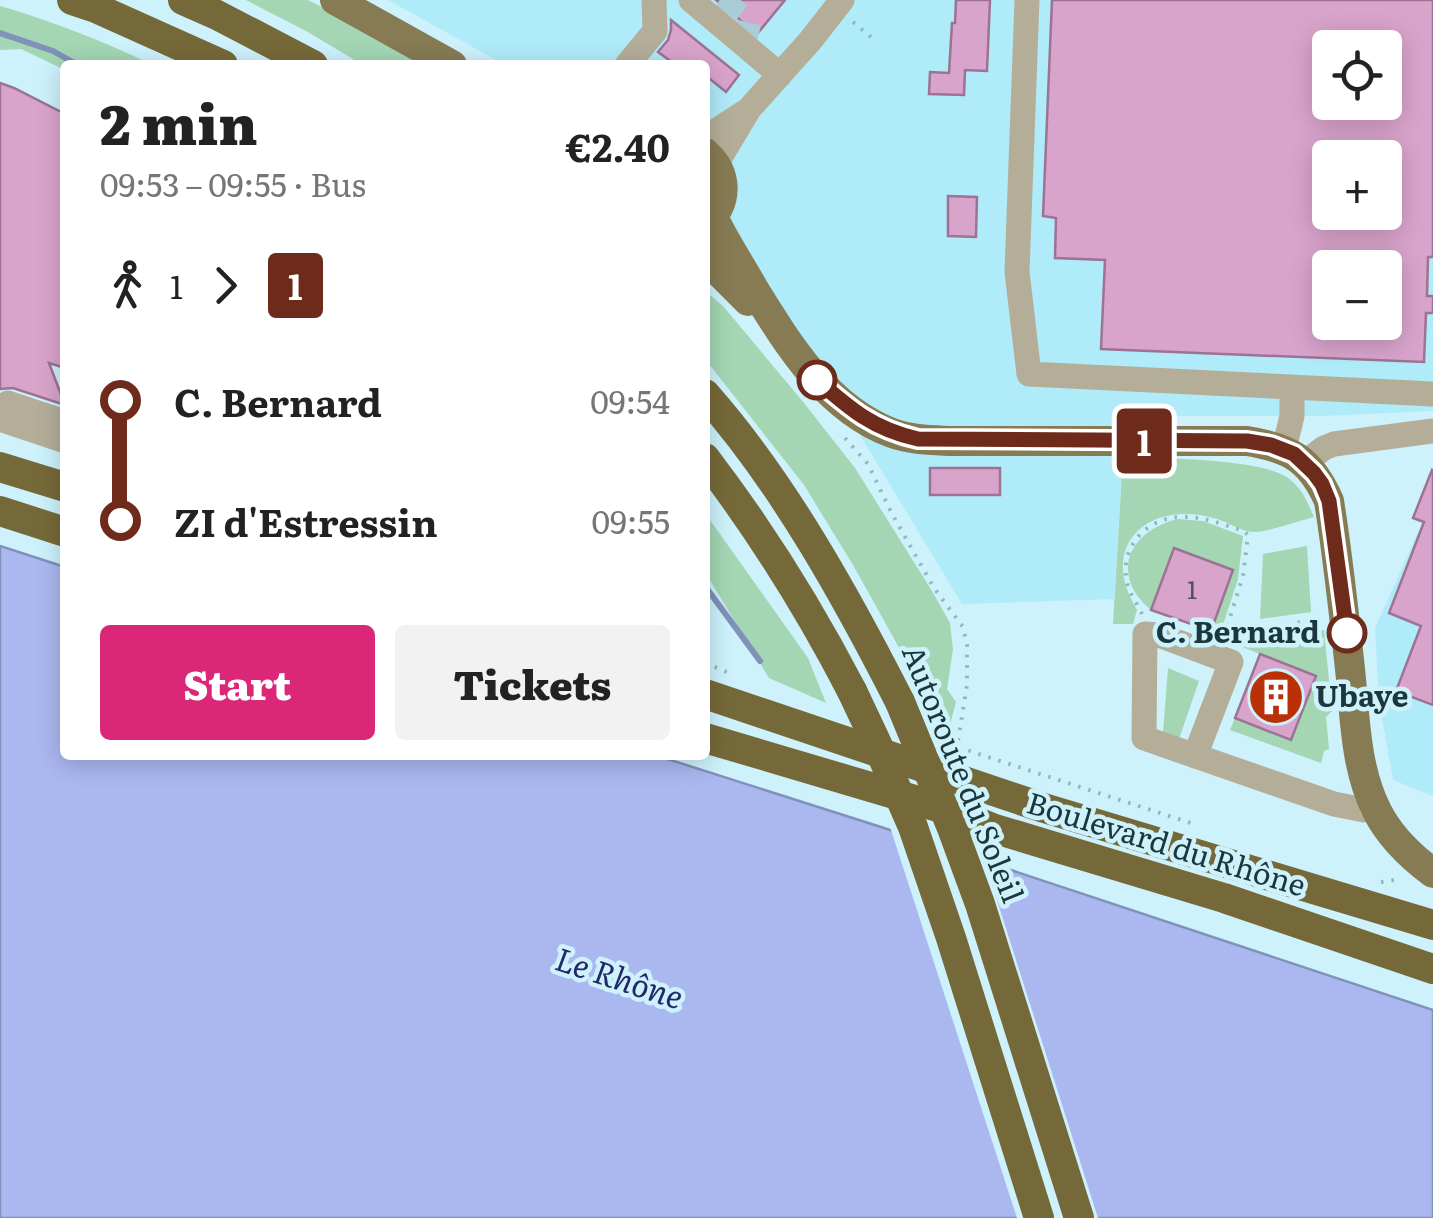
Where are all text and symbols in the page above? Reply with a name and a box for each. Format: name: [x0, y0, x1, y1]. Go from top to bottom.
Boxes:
map controls: [1312, 30, 1402, 340]
button: locate: [1312, 30, 1402, 120]
text: 2 min: [100, 80, 258, 162]
text: €2.40: [565, 117, 670, 174]
button: +: [1312, 140, 1402, 230]
text: 09:53 – 09:55 · Bus: [100, 159, 366, 207]
button: −: [1312, 250, 1402, 340]
icon: walk: [100, 258, 155, 313]
icon: forward: [198, 258, 253, 313]
text: 1: [288, 259, 303, 311]
text: 1: [170, 261, 183, 309]
unlabelled marker: [798, 361, 836, 399]
text: C. Bernard: [174, 372, 382, 429]
text: 09:54: [590, 376, 670, 424]
line badge: 1: [1112, 408, 1176, 474]
text: 1: [1137, 415, 1151, 467]
text: ZI d'Estressin: [174, 492, 438, 549]
text: 09:55: [592, 496, 670, 544]
house number: 1: [1187, 570, 1197, 607]
place label: C. Bernard: [1156, 608, 1320, 652]
marker: C. Bernard: [1328, 614, 1366, 652]
button: Start: [100, 625, 375, 740]
button: Tickets: [395, 625, 670, 740]
street label: Autoroute du Soleil: [893, 637, 1037, 908]
building icon: Ubaye: [1246, 667, 1306, 727]
place label: Ubaye: [1315, 672, 1408, 716]
street label: Boulevard du Rhône: [1022, 779, 1312, 905]
water label: Le Rhône: [550, 933, 690, 1019]

